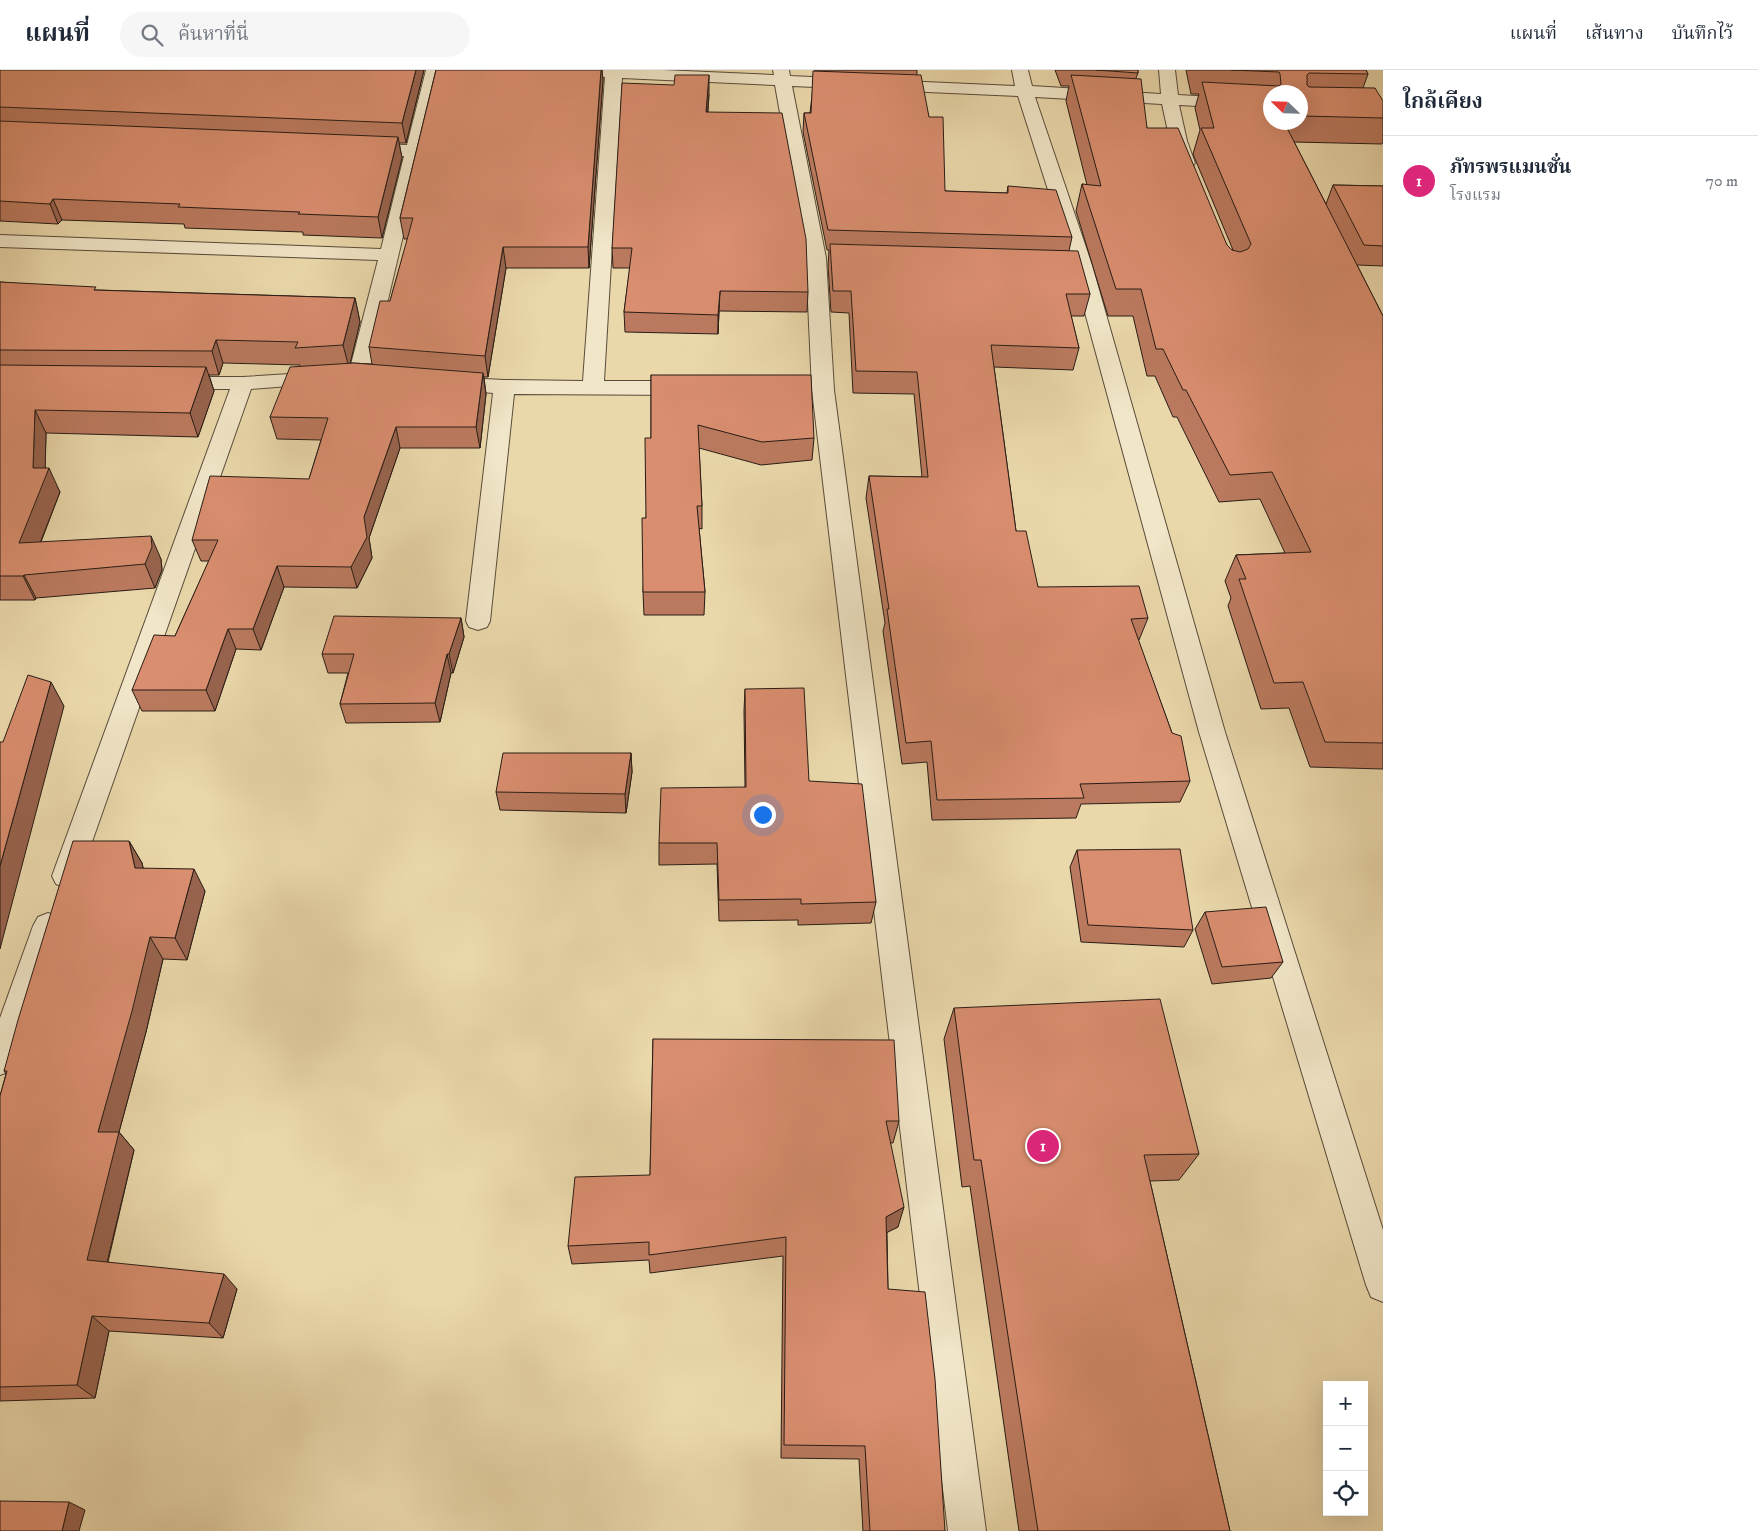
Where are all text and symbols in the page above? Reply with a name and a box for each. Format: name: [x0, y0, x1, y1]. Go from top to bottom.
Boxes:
search box: [120, 12, 470, 57]
text: แผนที่: [25, 19, 90, 49]
icon: search: [138, 21, 166, 49]
text: ค้นหาที่นี่: [178, 23, 249, 46]
text: แผนที่: [1510, 23, 1557, 45]
text: เส้นทาง: [1585, 23, 1644, 45]
text: บันทึกไว้: [1672, 23, 1733, 45]
north arrow: [1263, 85, 1308, 130]
text: ใกล้เคียง: [1403, 89, 1483, 115]
text: ภัทรพรแมนชั่น: [1450, 156, 1571, 179]
text: 1: [1416, 171, 1422, 191]
text: 70 m: [1706, 171, 1738, 191]
text: โรงแรม: [1450, 185, 1501, 205]
your location: [750, 802, 776, 828]
pin: 1: [1027, 1127, 1059, 1165]
map controls: [1323, 1381, 1368, 1516]
button: +: [1323, 1381, 1368, 1426]
button: −: [1323, 1426, 1368, 1471]
button: locate: [1323, 1471, 1368, 1516]

